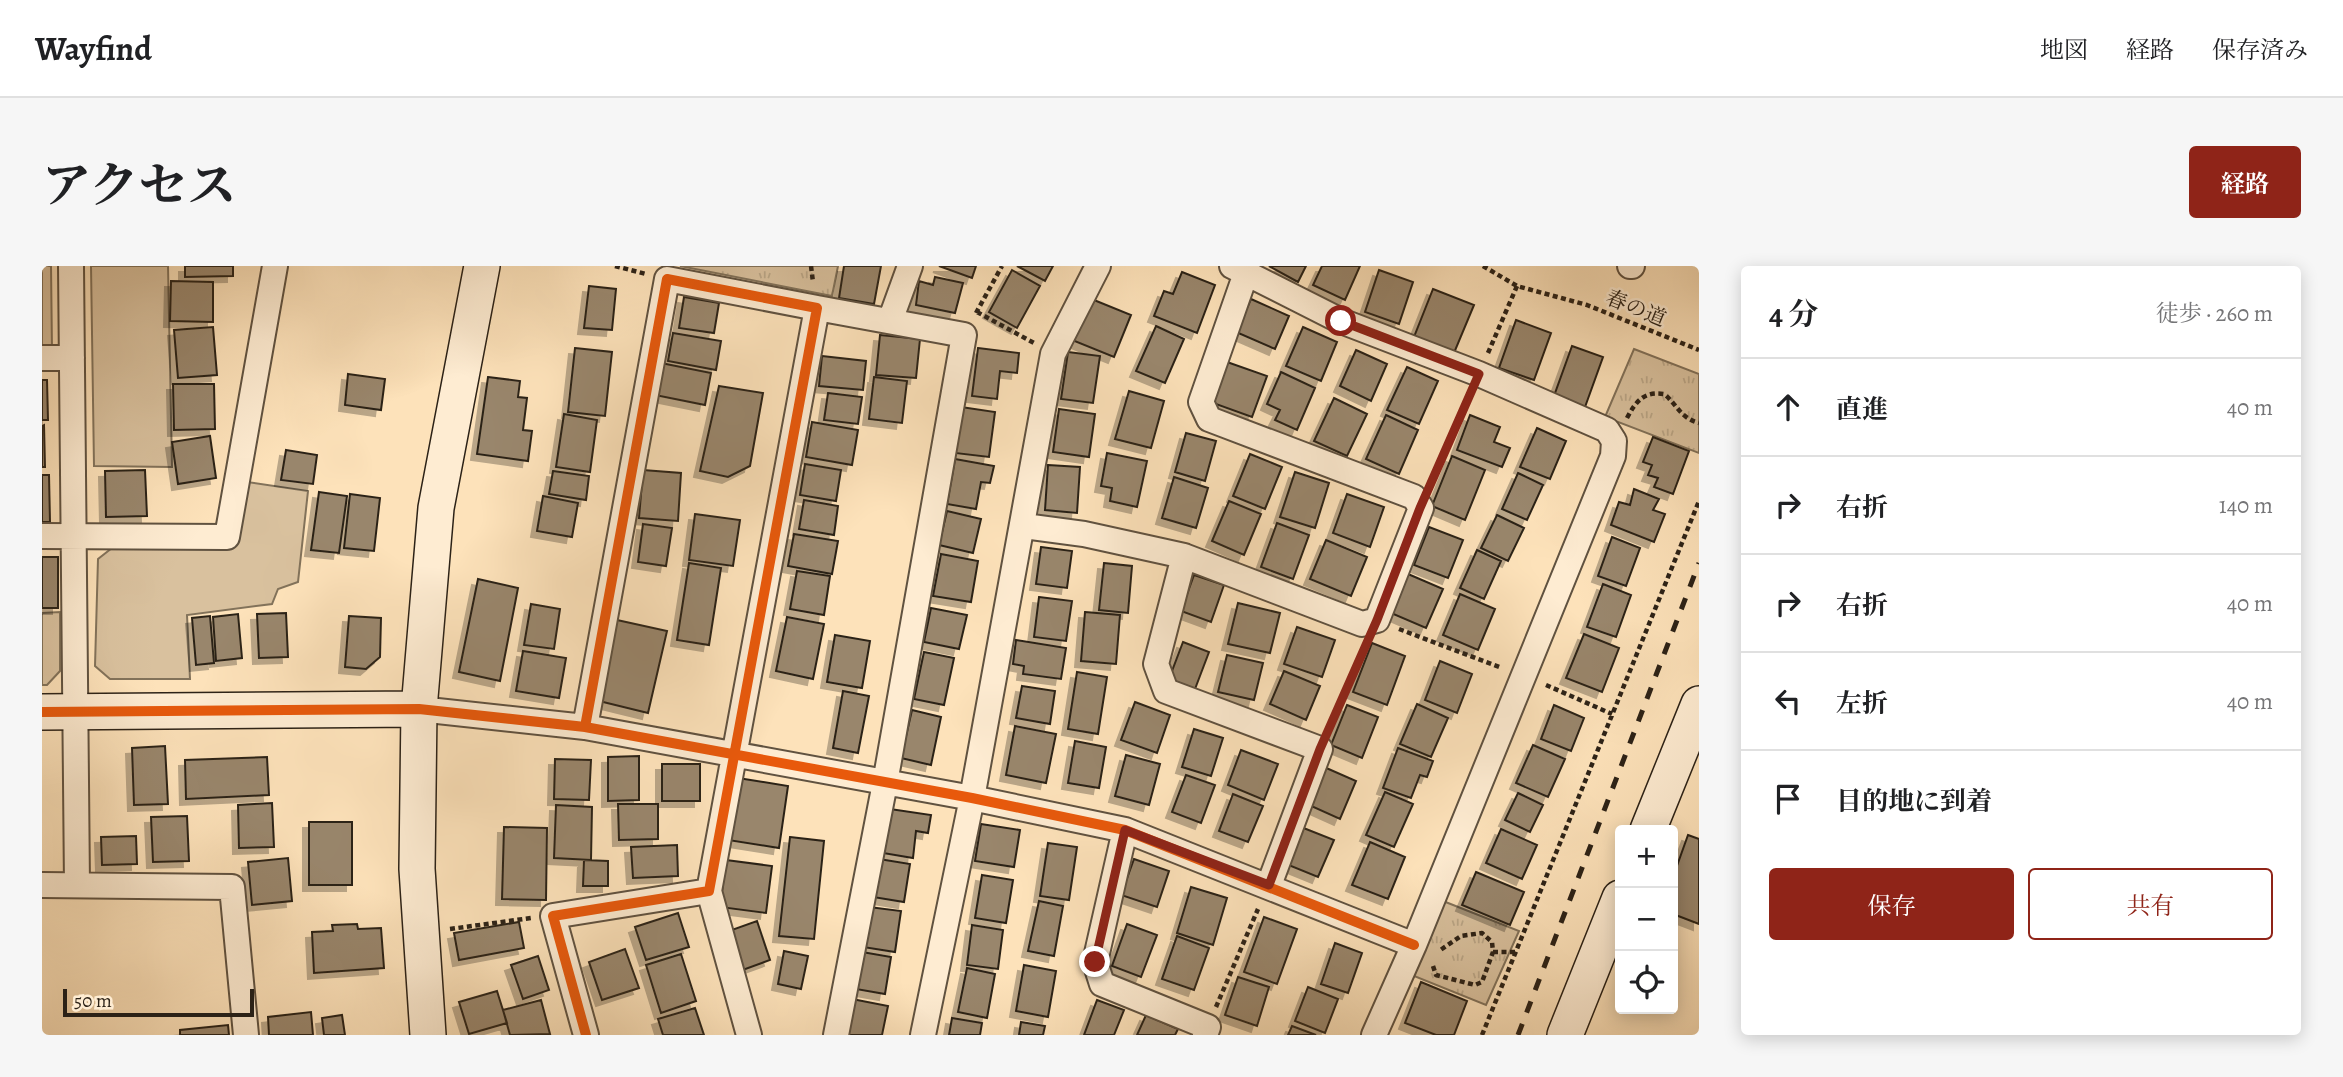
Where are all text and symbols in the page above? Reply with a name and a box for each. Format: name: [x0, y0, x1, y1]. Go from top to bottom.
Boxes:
text: Wayfind: [35, 26, 152, 71]
text: 地図: [2040, 34, 2088, 66]
text: 経路: [2126, 34, 2174, 66]
text: 保存済み: [2212, 34, 2308, 66]
button: 経路: [2189, 146, 2301, 218]
text: アクセス: [42, 152, 237, 219]
street label: 春の道: [1602, 283, 1670, 333]
text: 4 分: [1769, 294, 1818, 334]
text: 徒歩 · 260 m: [2156, 298, 2273, 329]
route start: [1325, 305, 1356, 336]
icon: ahead: [1769, 388, 1807, 426]
text: 直進: [1836, 392, 1888, 427]
text: 40 m: [2227, 392, 2273, 423]
icon: right: [1769, 486, 1807, 524]
text: 右折: [1836, 490, 1888, 525]
text: 140 m: [2219, 490, 2273, 521]
icon: right: [1769, 584, 1807, 622]
text: 右折: [1836, 588, 1888, 623]
text: 40 m: [2227, 588, 2273, 619]
icon: left: [1769, 682, 1807, 720]
text: 左折: [1836, 686, 1888, 721]
text: 40 m: [2227, 686, 2273, 717]
icon: arrive: [1769, 780, 1807, 818]
text: 目的地に到着: [1836, 784, 1992, 819]
map controls: [1615, 825, 1678, 1014]
button: +: [1615, 825, 1678, 888]
button: 保存: [1769, 868, 2014, 940]
button: 共有: [2028, 868, 2273, 940]
button: −: [1615, 888, 1678, 951]
route end: [1079, 946, 1110, 977]
button: locate: [1615, 951, 1678, 1014]
scale bar: [63, 986, 254, 1018]
text: 50 m: [74, 988, 112, 1014]

